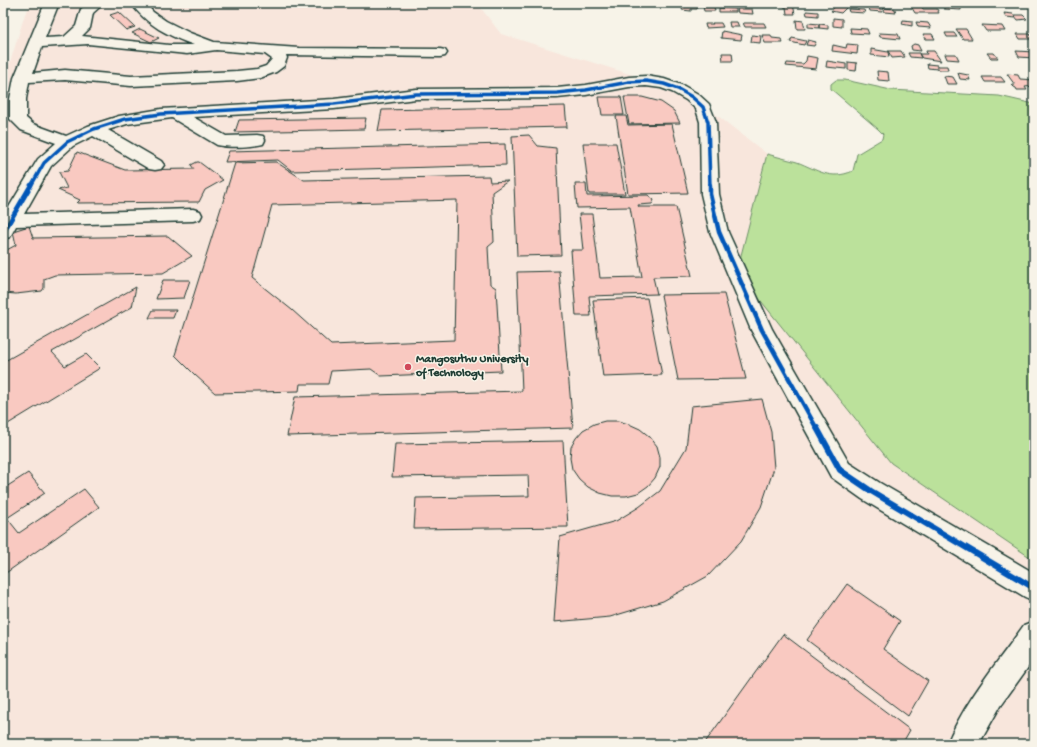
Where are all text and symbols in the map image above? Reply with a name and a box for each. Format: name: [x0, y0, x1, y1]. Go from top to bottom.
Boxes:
place label: Mangosuthu University of Technology: [415, 353, 528, 381]
marker: Mangosuthu University of Technology: [403, 362, 413, 372]

